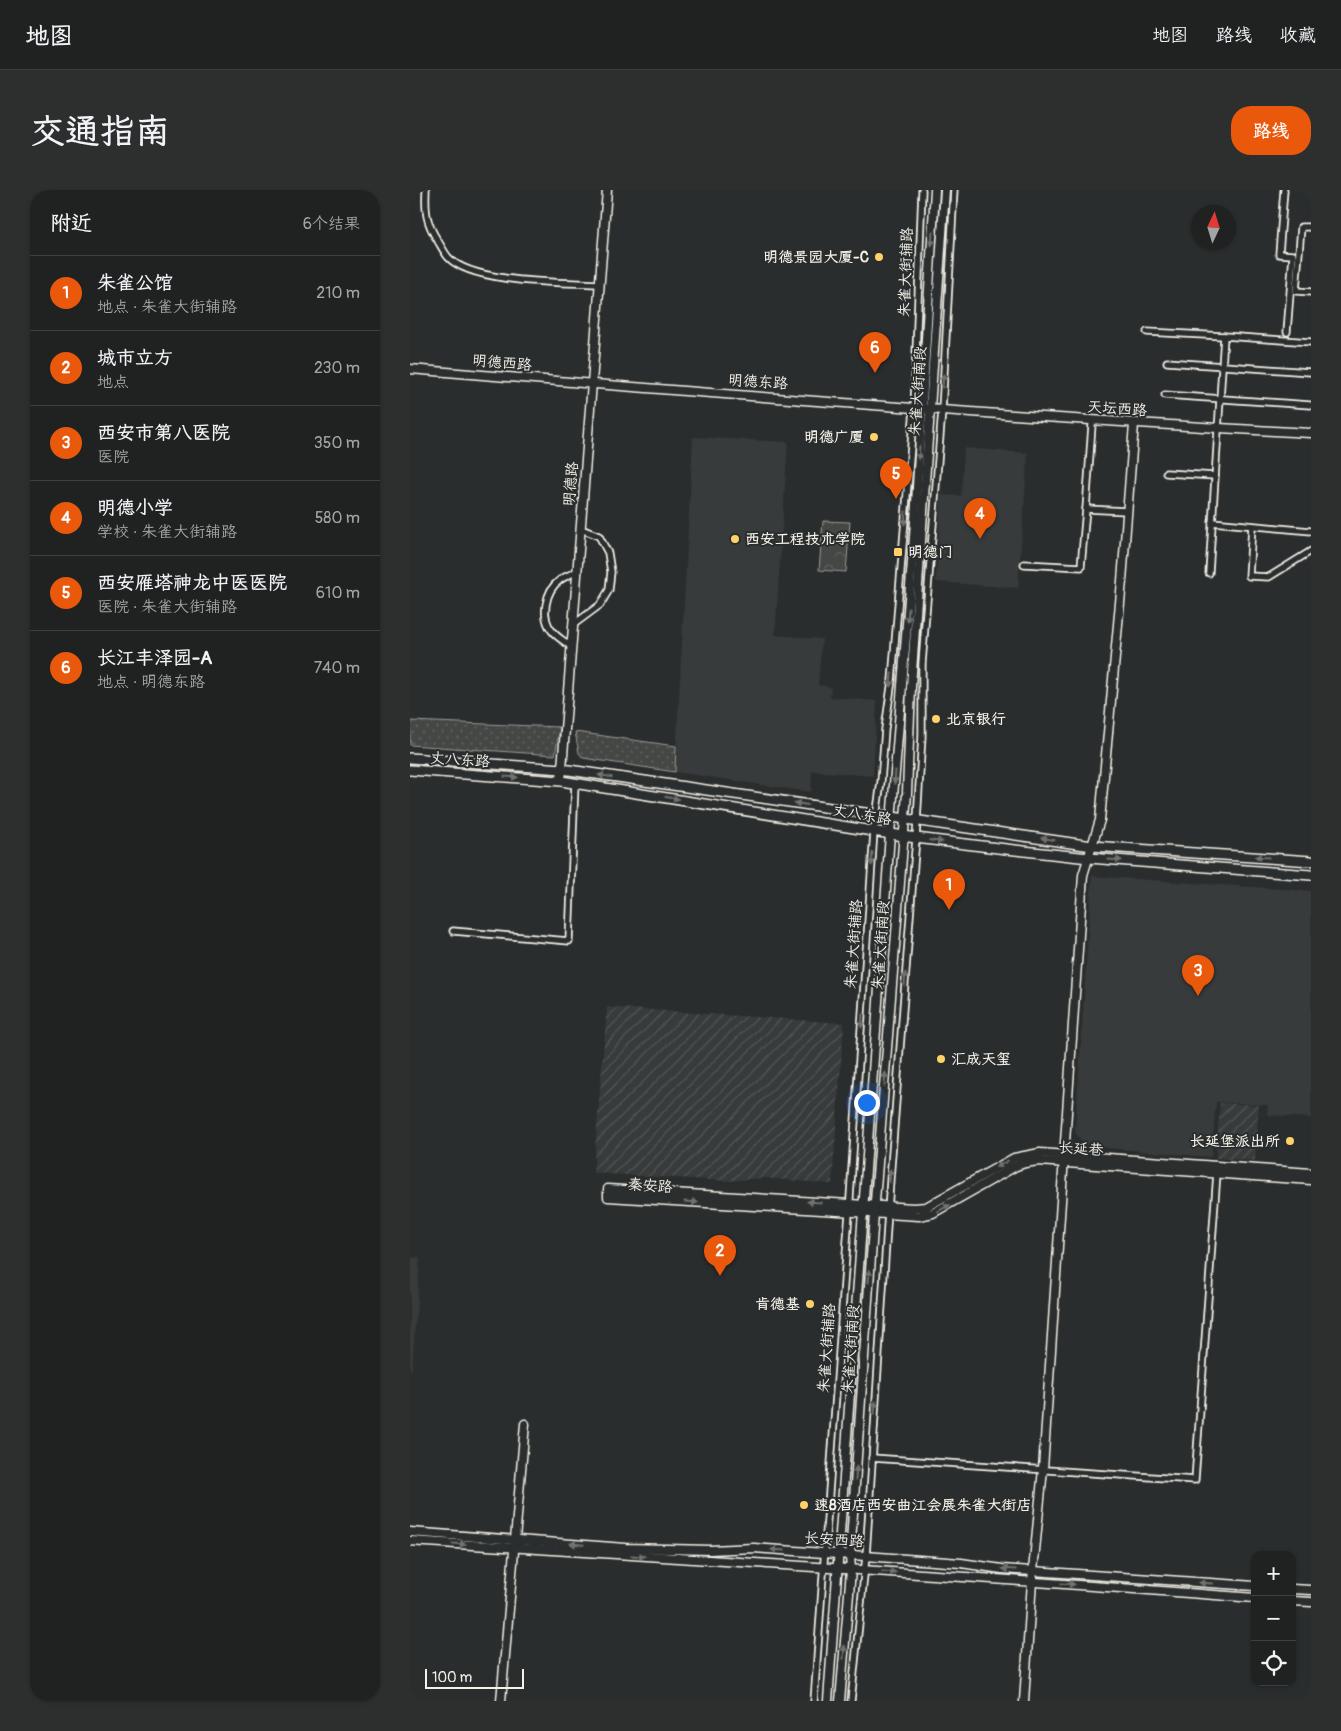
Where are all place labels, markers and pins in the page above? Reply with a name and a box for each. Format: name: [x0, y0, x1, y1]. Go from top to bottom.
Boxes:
place label: 明德景园大厦-C: [763, 248, 869, 267]
marker: 明德景园大厦-C: [873, 251, 885, 263]
pin: 6: [859, 332, 891, 373]
place label: 明德广厦: [804, 428, 864, 447]
marker: 明德广厦: [868, 431, 880, 443]
pin: 5: [880, 458, 912, 499]
pin: 4: [964, 498, 996, 539]
place label: 西安工程技术学院: [745, 530, 865, 549]
marker: 西安工程技术学院: [729, 533, 741, 545]
place label: 明德门: [908, 543, 953, 562]
marker: 明德门: [892, 546, 904, 558]
place label: 北京银行: [946, 710, 1006, 729]
marker: 北京银行: [930, 713, 942, 725]
pin: 1: [933, 869, 965, 910]
pin: 3: [1182, 955, 1214, 996]
place label: 汇成天玺: [951, 1050, 1011, 1069]
marker: 汇成天玺: [935, 1053, 947, 1065]
place label: 长延堡派出所: [1190, 1132, 1280, 1151]
marker: 长延堡派出所: [1284, 1135, 1296, 1147]
pin: 2: [704, 1235, 736, 1276]
place label: 肯德基: [755, 1295, 800, 1314]
marker: 肯德基: [804, 1298, 816, 1310]
place label: 速8酒店西安曲江会展朱雀大街店: [814, 1496, 1032, 1515]
marker: 速8酒店西安曲江会展朱雀大街店: [798, 1499, 810, 1511]

